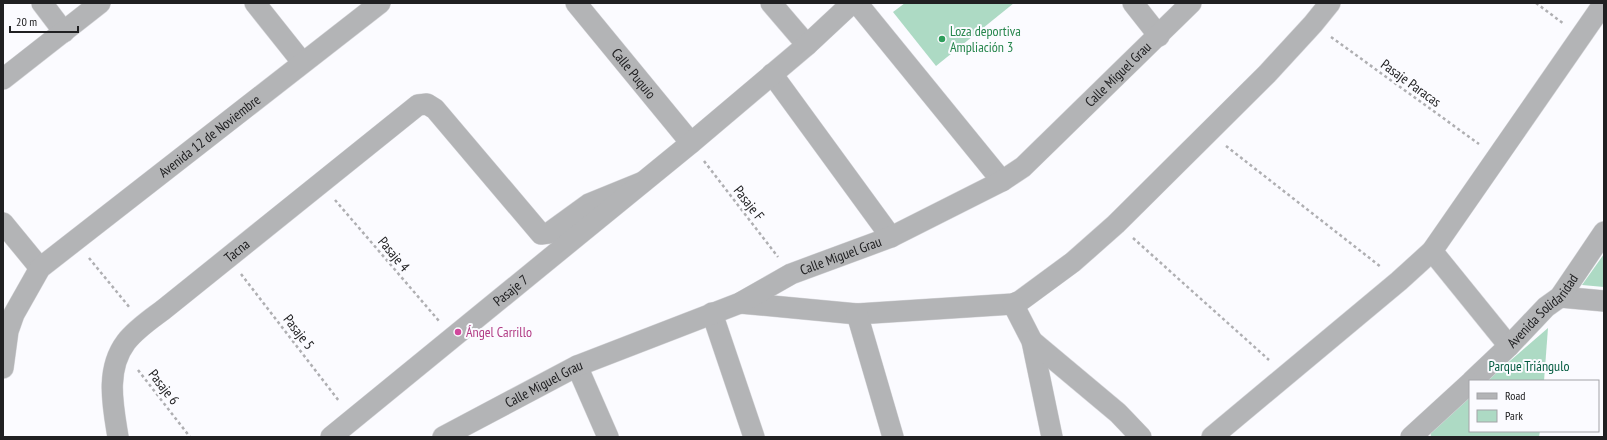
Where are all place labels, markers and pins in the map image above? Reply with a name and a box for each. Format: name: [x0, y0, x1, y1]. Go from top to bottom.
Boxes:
place label: Loza deportiva Ampliación 3: [950, 22, 1021, 56]
marker: Loza deportiva Ampliación 3: [937, 34, 947, 44]
place label: Ángel Carrillo: [466, 323, 532, 341]
marker: Ángel Carrillo: [453, 327, 463, 337]

